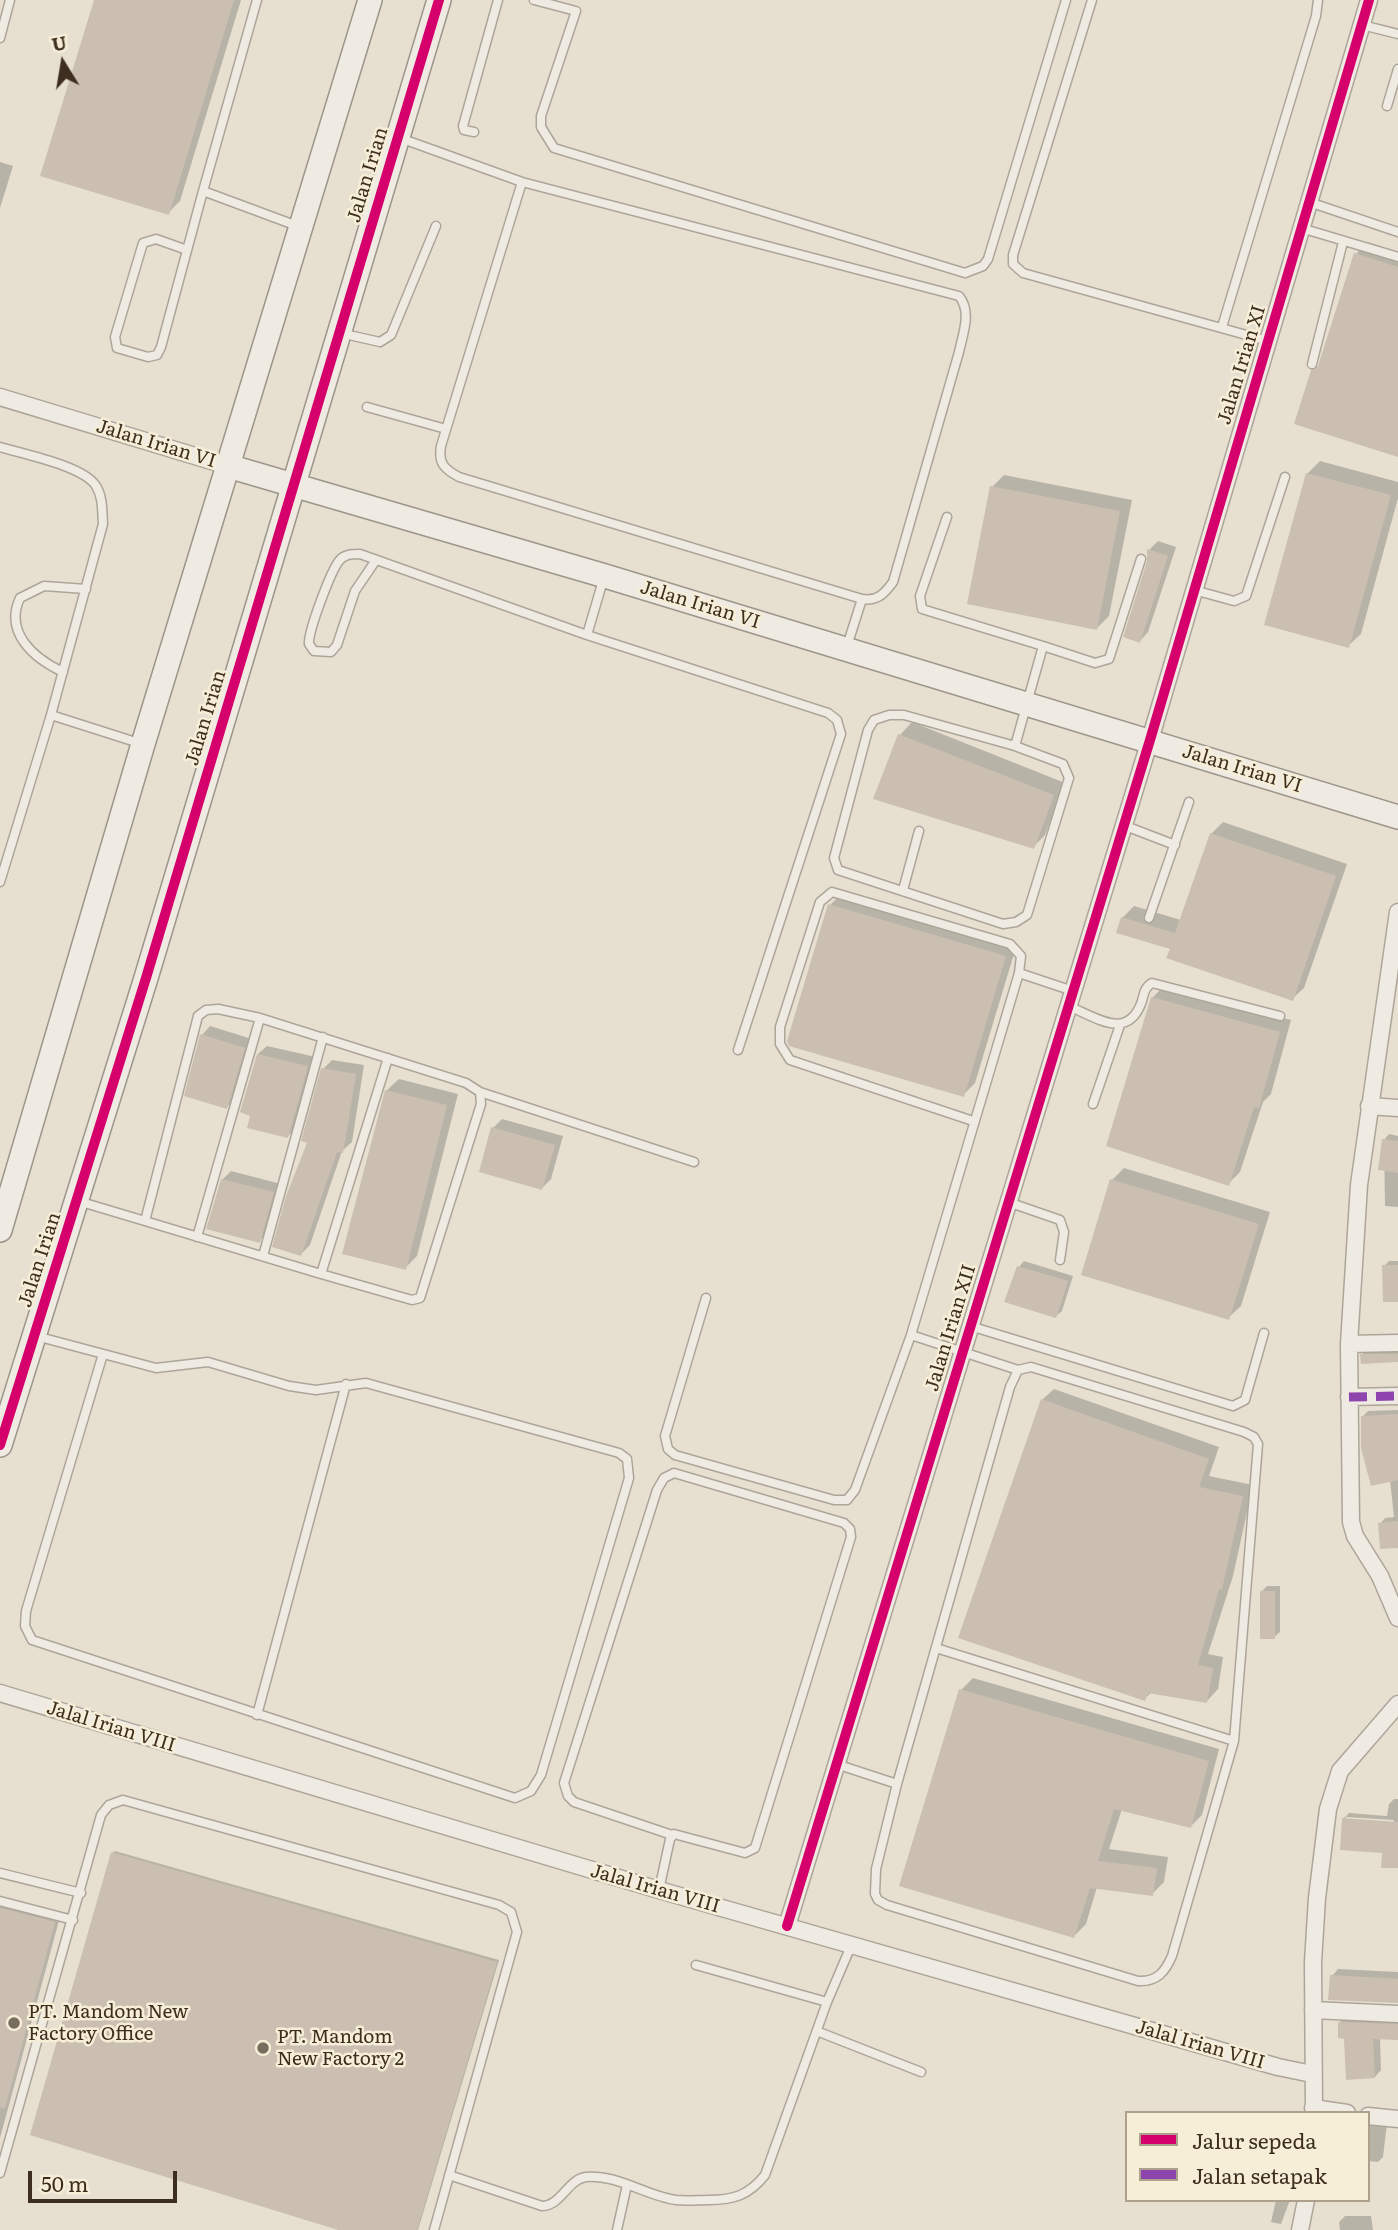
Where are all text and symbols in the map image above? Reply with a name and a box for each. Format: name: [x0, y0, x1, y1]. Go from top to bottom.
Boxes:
text: U: [49, 27, 69, 58]
north arrow: [28, 28, 98, 98]
street label: Jalan Irian: [343, 125, 393, 225]
street label: Jalan Irian XI: [1213, 303, 1271, 427]
street label: Jalan Irian VI: [93, 415, 219, 473]
street label: Jalan Irian VI: [637, 576, 763, 634]
street label: Jalan Irian: [181, 668, 231, 768]
street label: Jalan Irian VI: [1179, 740, 1305, 798]
street label: Jalan Irian: [14, 1210, 66, 1310]
street label: Jalan Irian XII: [921, 1262, 981, 1394]
street label: Jalal Irian VIII: [44, 1697, 178, 1757]
street label: Jalal Irian VIII: [588, 1860, 722, 1918]
place label: PT. Mandom New Factory Office: [28, 2001, 188, 2045]
marker: PT. Mandom New Factory Office: [6, 2015, 22, 2031]
street label: Jalal Irian VIII: [1133, 2016, 1267, 2074]
place label: PT. Mandom New Factory 2: [277, 2026, 404, 2070]
marker: PT. Mandom New Factory 2: [255, 2040, 271, 2056]
legend: [1125, 2111, 1370, 2202]
text: Jalur sepeda: [1192, 2124, 1317, 2155]
scale bar: [32, 2156, 180, 2200]
text: Jalan setapak: [1192, 2159, 1327, 2190]
text: 50 m: [41, 2167, 88, 2198]

